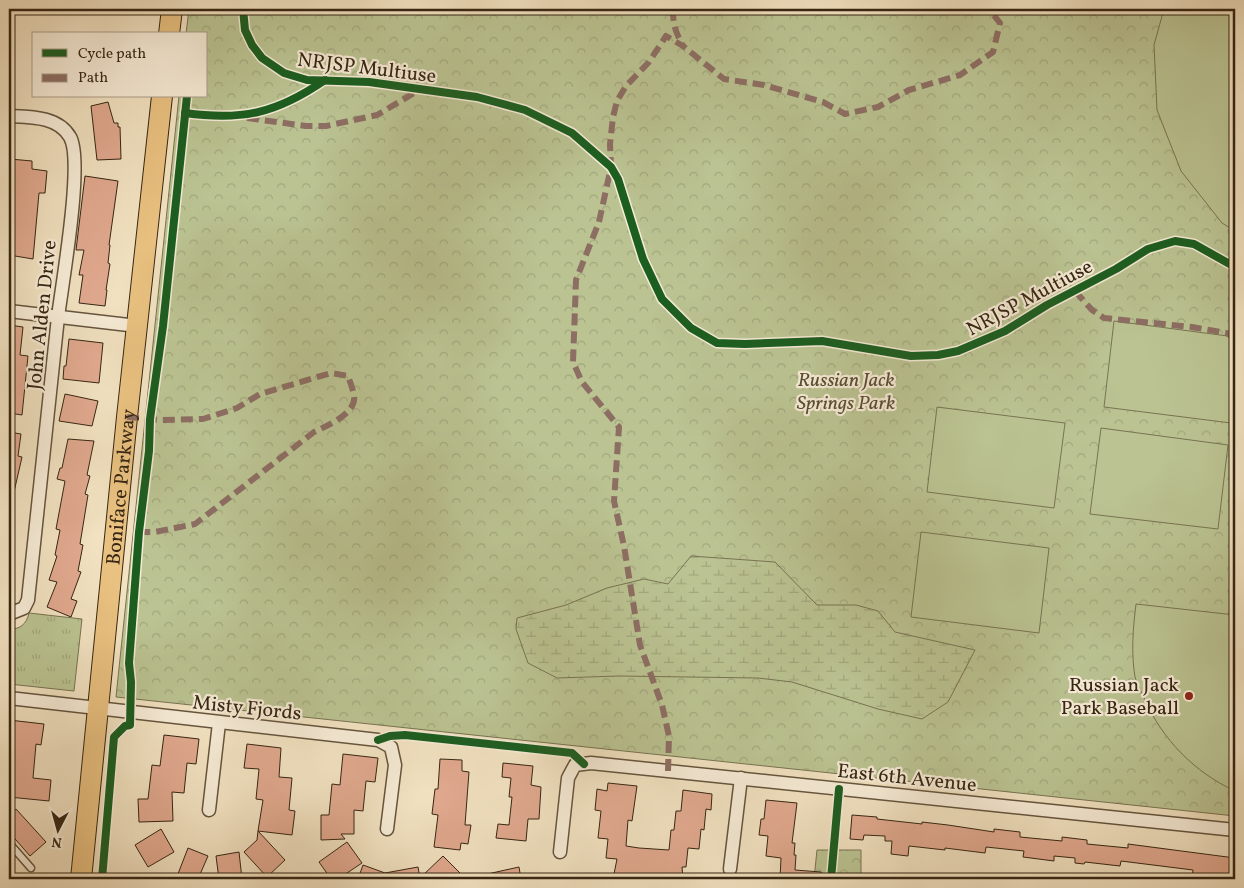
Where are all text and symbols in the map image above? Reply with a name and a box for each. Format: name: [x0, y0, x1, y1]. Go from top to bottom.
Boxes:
legend: [32, 32, 208, 98]
text: Cycle path: [78, 44, 146, 65]
street label: NRJSP Multiuse: [296, 47, 438, 91]
text: Path: [78, 68, 108, 89]
street label: John Alden Drive: [21, 239, 65, 392]
street label: NRJSP Multiuse: [962, 254, 1098, 344]
park label: Russian Jack Springs Park: [797, 367, 895, 418]
street label: Boniface Parkway: [100, 407, 144, 567]
place label: Russian Jack Park Baseball: [1061, 672, 1179, 723]
street label: Misty Fjords: [191, 689, 303, 729]
marker: Russian Jack Park Baseball: [1183, 690, 1195, 702]
street label: East 6th Avenue: [836, 758, 978, 800]
north arrow: [32, 806, 82, 856]
text: N: [51, 831, 63, 851]

